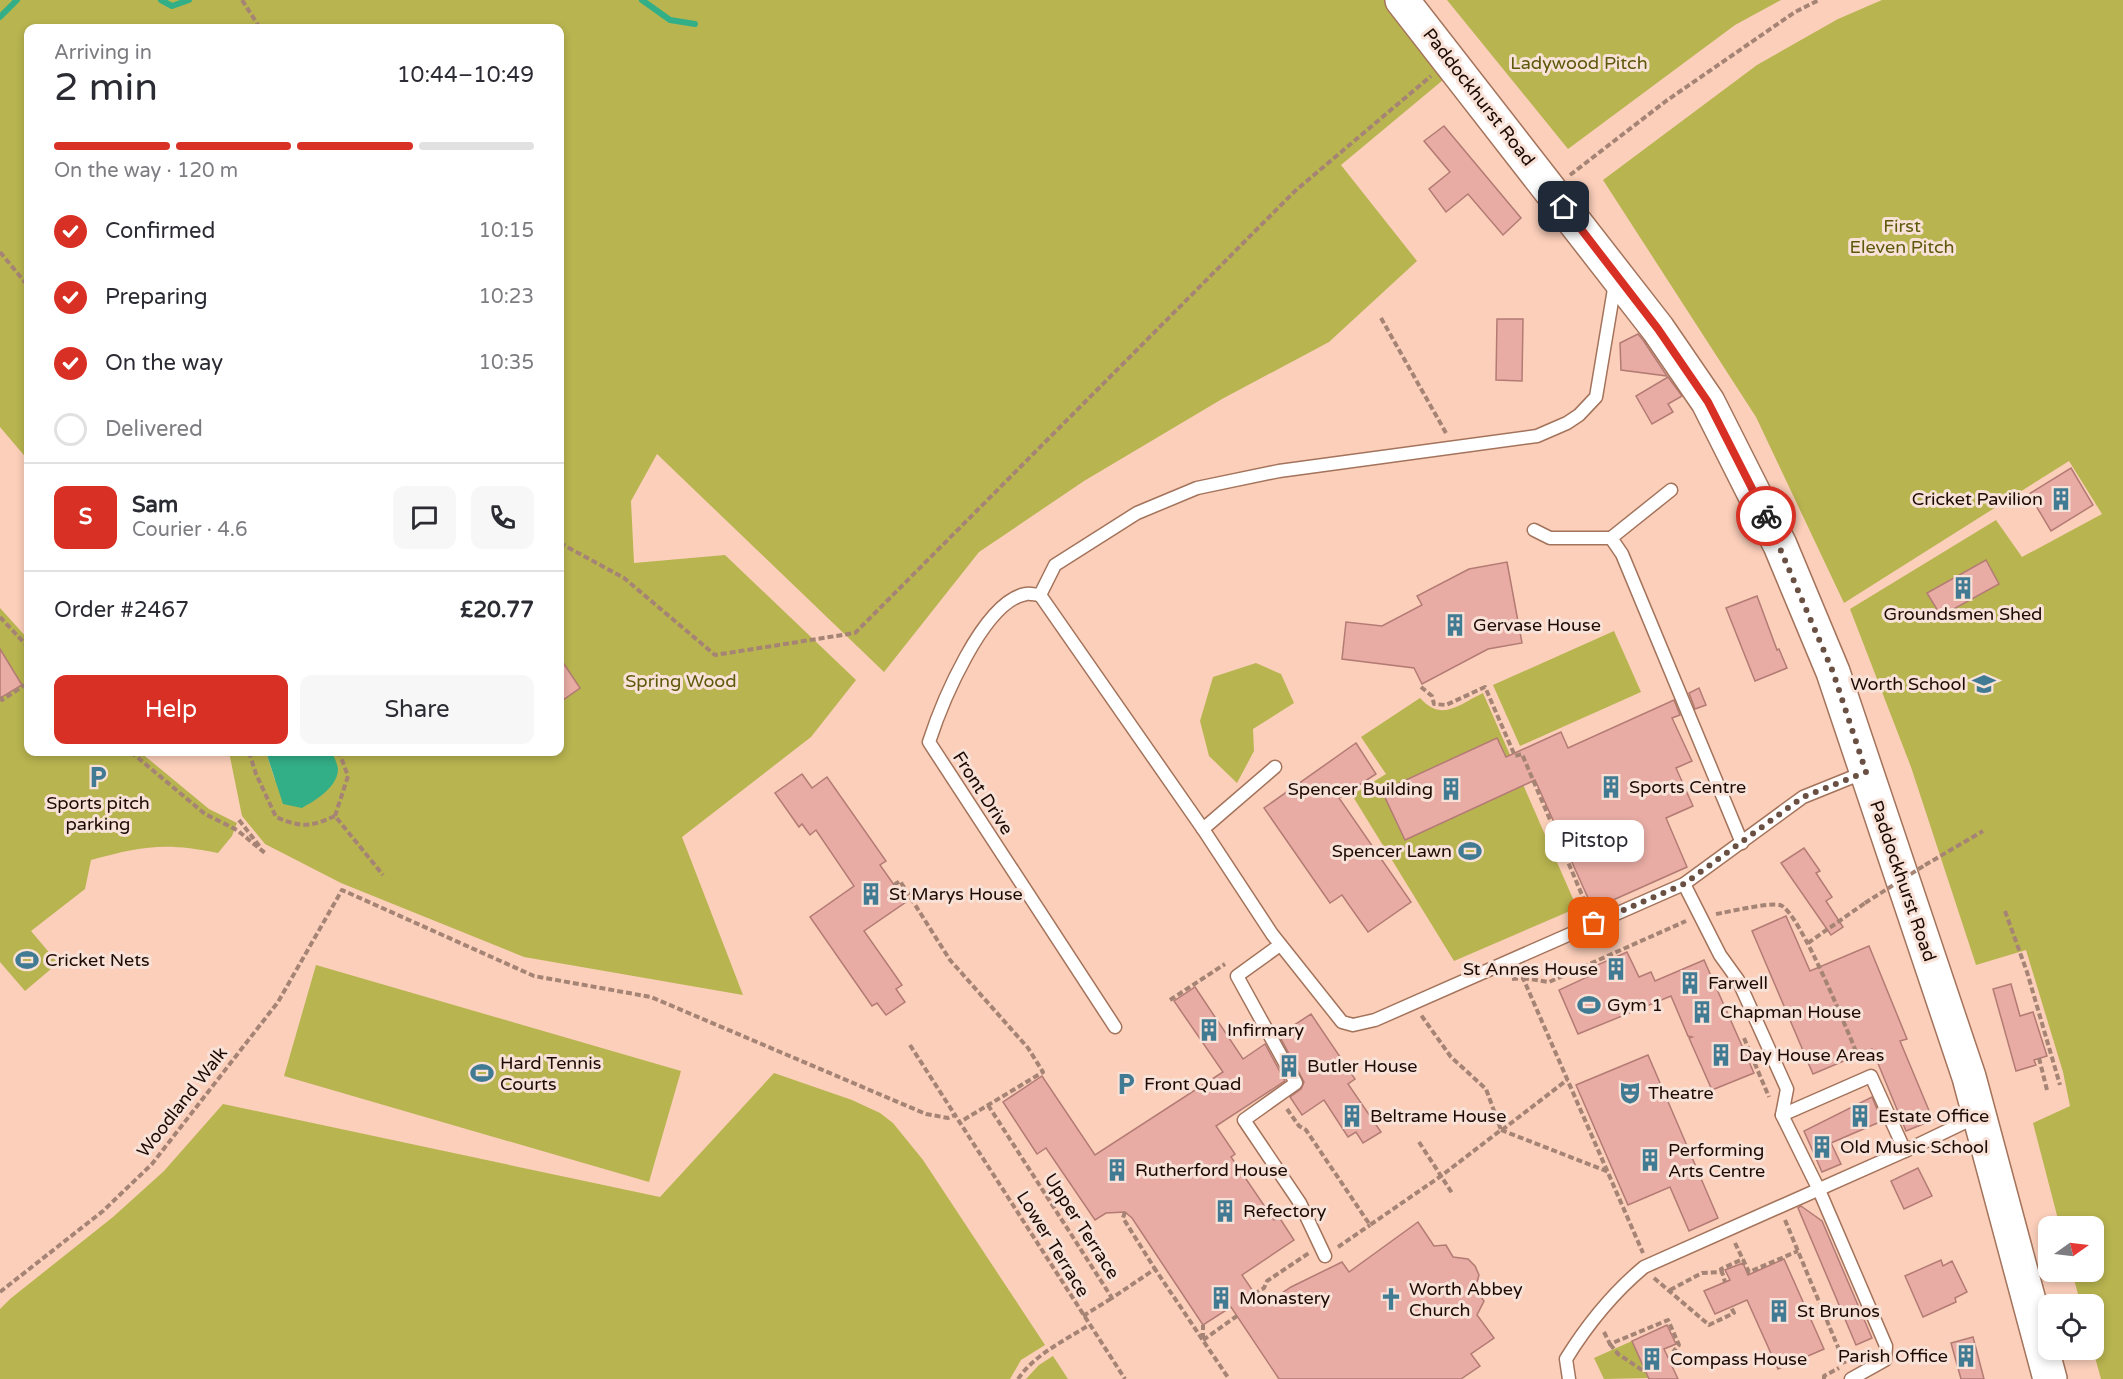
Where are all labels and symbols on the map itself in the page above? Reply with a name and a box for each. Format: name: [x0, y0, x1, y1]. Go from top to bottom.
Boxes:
street label: Paddockhurst Road: [1418, 24, 1540, 170]
park label: Ladywood Pitch: [1510, 52, 1648, 74]
pin: [1538, 181, 1589, 232]
park label: First Eleven Pitch: [1849, 215, 1955, 258]
courier: [1736, 486, 1796, 546]
building icon: Cricket Pavilion: [2048, 486, 2074, 512]
place label: Cricket Pavilion: [1912, 488, 2043, 510]
building icon: Groundsmen Shed: [1950, 575, 1976, 601]
place label: Groundsmen Shed: [1884, 603, 2042, 625]
building icon: Gervase House: [1442, 612, 1468, 638]
place label: Gervase House: [1473, 614, 1601, 636]
park label: Spring Wood: [625, 670, 737, 692]
school or university icon: Worth School: [1971, 671, 1997, 697]
place label: Worth School: [1850, 673, 1966, 695]
street label: Front Drive: [948, 747, 1018, 839]
parking icon: Sports pitch parking: [85, 764, 111, 790]
building icon: Sports Centre: [1598, 774, 1624, 800]
building icon: Spencer Building: [1438, 776, 1464, 802]
place label: Sports Centre: [1629, 776, 1746, 798]
place label: Spencer Building: [1288, 778, 1433, 800]
place label: Sports pitch parking: [46, 792, 150, 835]
street label: Paddockhurst Road: [1865, 798, 1941, 964]
callout: Pitstop: [1544, 821, 1644, 863]
sports icon: Spencer Lawn: [1457, 838, 1483, 864]
place label: Spencer Lawn: [1332, 840, 1452, 862]
building icon: St Marys House: [858, 881, 884, 907]
place label: St Marys House: [889, 883, 1023, 905]
pin: [1568, 897, 1619, 948]
sports icon: Cricket Nets: [14, 947, 40, 973]
place label: Cricket Nets: [45, 949, 150, 971]
building icon: St Annes House: [1603, 956, 1629, 982]
place label: St Annes House: [1463, 958, 1598, 980]
building icon: Farwell: [1677, 970, 1703, 996]
place label: Farwell: [1708, 972, 1768, 994]
sports icon: Gym 1: [1576, 992, 1602, 1018]
place label: Gym 1: [1607, 994, 1663, 1016]
building icon: Chapman House: [1689, 999, 1715, 1025]
place label: Chapman House: [1720, 1001, 1861, 1023]
building icon: Infirmary: [1196, 1017, 1222, 1043]
place label: Infirmary: [1227, 1019, 1305, 1041]
street label: Woodland Walk: [132, 1042, 232, 1162]
building icon: Day House Areas: [1708, 1042, 1734, 1068]
place label: Day House Areas: [1739, 1044, 1884, 1066]
place label: Hard Tennis Courts: [500, 1052, 601, 1095]
building icon: Butler House: [1276, 1053, 1302, 1079]
place label: Butler House: [1307, 1055, 1418, 1077]
sports icon: Hard Tennis Courts: [469, 1060, 495, 1086]
parking icon: Front Quad: [1113, 1071, 1139, 1097]
place label: Front Quad: [1144, 1073, 1241, 1095]
theatre icon: Theatre: [1617, 1080, 1643, 1106]
place label: Theatre: [1648, 1082, 1714, 1104]
building icon: Beltrame House: [1339, 1103, 1365, 1129]
building icon: Estate Office: [1847, 1103, 1873, 1129]
place label: Beltrame House: [1370, 1105, 1506, 1127]
place label: Estate Office: [1878, 1105, 1989, 1127]
building icon: Old Music School: [1809, 1134, 1835, 1160]
place label: Old Music School: [1840, 1136, 1989, 1158]
place label: Performing Arts Centre: [1668, 1139, 1765, 1182]
building icon: Performing Arts Centre: [1637, 1147, 1663, 1173]
building icon: Rutherford House: [1104, 1157, 1130, 1183]
place label: Rutherford House: [1135, 1159, 1288, 1181]
street label: Upper Terrace: [1040, 1169, 1124, 1283]
street label: Lower Terrace: [1012, 1187, 1094, 1301]
building icon: Refectory: [1212, 1198, 1238, 1224]
place label: Refectory: [1243, 1200, 1327, 1222]
north arrow: [2038, 1216, 2104, 1282]
place label: Worth Abbey Church: [1409, 1278, 1523, 1321]
building icon: Monastery: [1208, 1285, 1234, 1311]
church icon: Worth Abbey Church: [1378, 1286, 1404, 1312]
place label: Monastery: [1239, 1287, 1331, 1309]
building icon: St Brunos: [1766, 1298, 1792, 1324]
place label: St Brunos: [1797, 1300, 1880, 1322]
building icon: Parish Office: [1953, 1343, 1979, 1369]
place label: Parish Office: [1838, 1345, 1948, 1367]
building icon: Compass House: [1639, 1346, 1665, 1372]
place label: Compass House: [1670, 1348, 1807, 1370]

